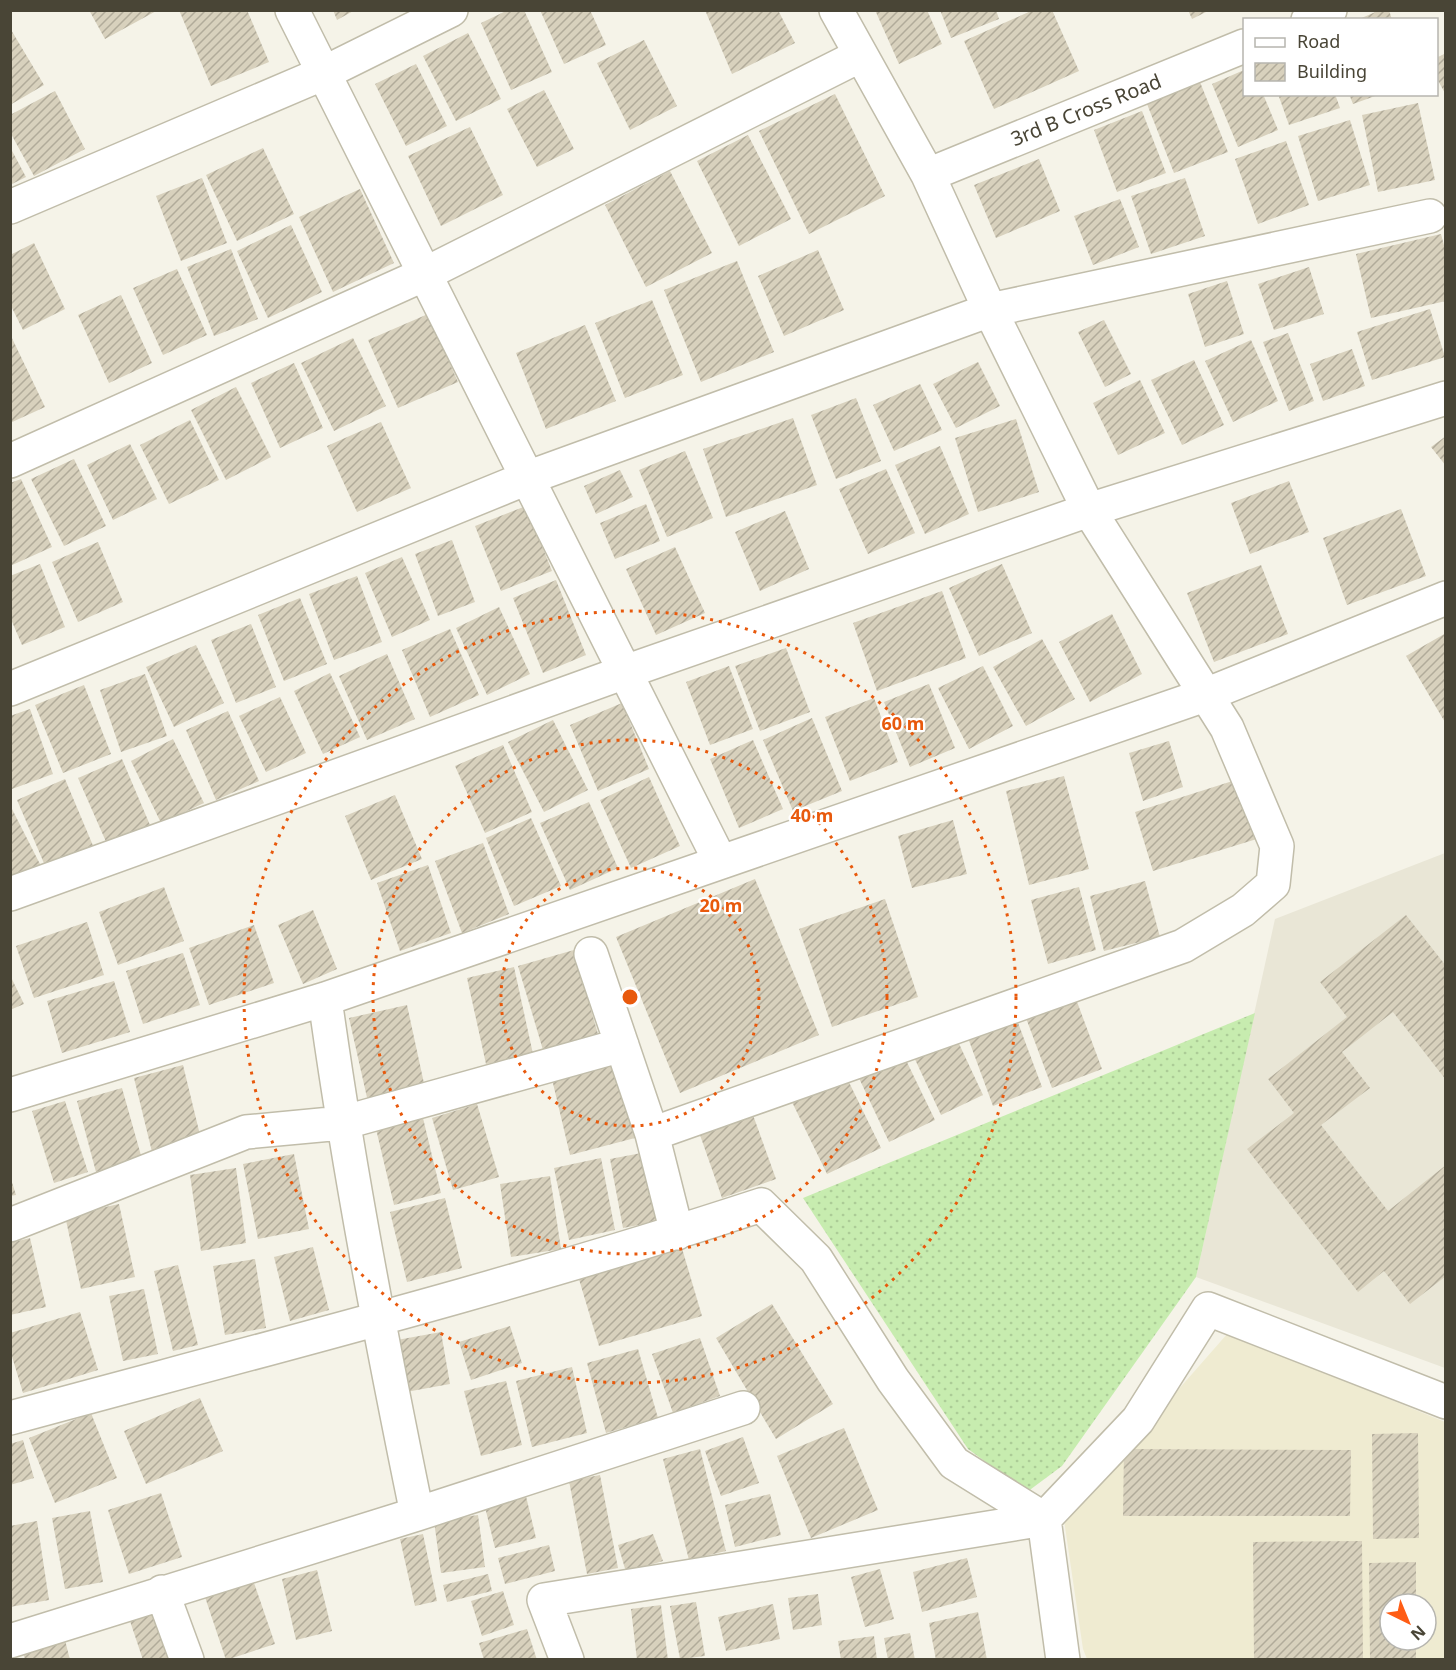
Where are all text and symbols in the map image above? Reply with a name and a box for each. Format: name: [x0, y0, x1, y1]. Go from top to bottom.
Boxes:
legend: [1243, 18, 1438, 96]
text: Road: [1297, 29, 1340, 53]
text: Building: [1297, 59, 1367, 83]
street label: 3rd B Cross Road: [1007, 67, 1165, 152]
text: 60 m: [882, 711, 924, 735]
text: 40 m: [791, 803, 833, 827]
text: 20 m: [700, 893, 742, 917]
centre of rings: [620, 987, 640, 1007]
north arrow: [1378, 1592, 1438, 1652]
text: N: [1406, 1620, 1430, 1645]

